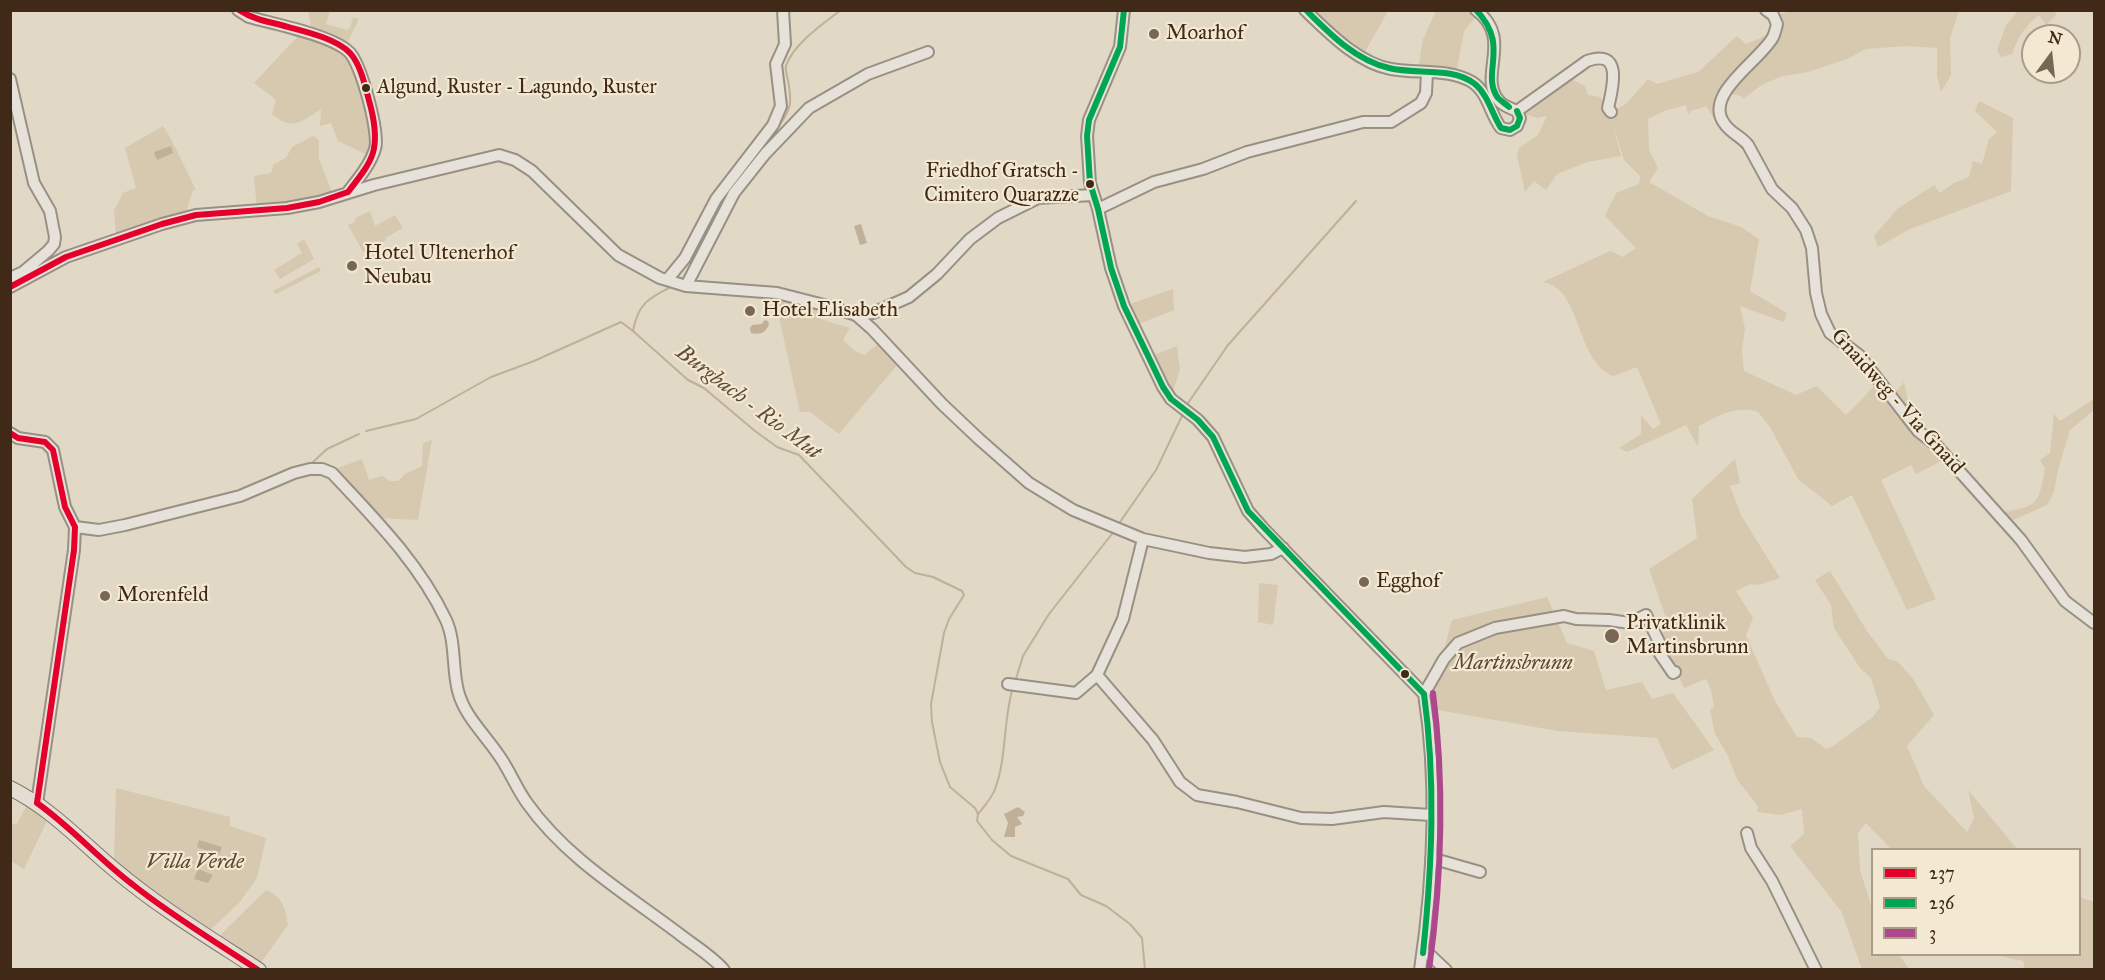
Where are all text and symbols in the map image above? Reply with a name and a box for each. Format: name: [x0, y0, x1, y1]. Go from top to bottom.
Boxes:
place label: Moarhof: [1166, 21, 1244, 47]
north arrow: [2021, 24, 2081, 84]
marker: Moarhof: [1147, 27, 1161, 41]
text: N: [2046, 27, 2064, 49]
place label: Algund, Ruster - Lagundo, Ruster: [377, 76, 657, 100]
marker: Algund, Ruster - Lagundo, Ruster: [360, 82, 372, 94]
place label: Friedhof Gratsch - Cimitero Quarazze: [924, 160, 1079, 207]
marker: Friedhof Gratsch - Cimitero Quarazze: [1084, 178, 1096, 190]
place label: Hotel Ultenerhof Neubau: [364, 241, 515, 291]
marker: Hotel Ultenerhof Neubau: [345, 259, 359, 273]
place label: Hotel Elisabeth: [762, 298, 898, 324]
marker: Hotel Elisabeth: [743, 304, 757, 318]
street label: Gnaidweg - Via Gnaid: [1825, 324, 1969, 480]
water label: Burgbach - Rio Mut: [670, 340, 826, 466]
place label: Egghof: [1376, 569, 1440, 595]
marker: Egghof: [1357, 575, 1371, 589]
place label: Morenfeld: [117, 583, 209, 609]
marker: Morenfeld: [98, 589, 112, 603]
place label: Privatklinik Martinsbrunn: [1626, 611, 1749, 661]
marker: Privatklinik Martinsbrunn: [1603, 627, 1621, 645]
park label: Martinsbrunn: [1453, 651, 1573, 677]
unlabelled marker: [1399, 668, 1411, 680]
legend: [1871, 848, 2081, 956]
park label: Villa Verde: [146, 850, 244, 876]
text: 237: [1929, 862, 1955, 884]
text: 236: [1929, 892, 1954, 914]
text: 3: [1929, 922, 1936, 944]

